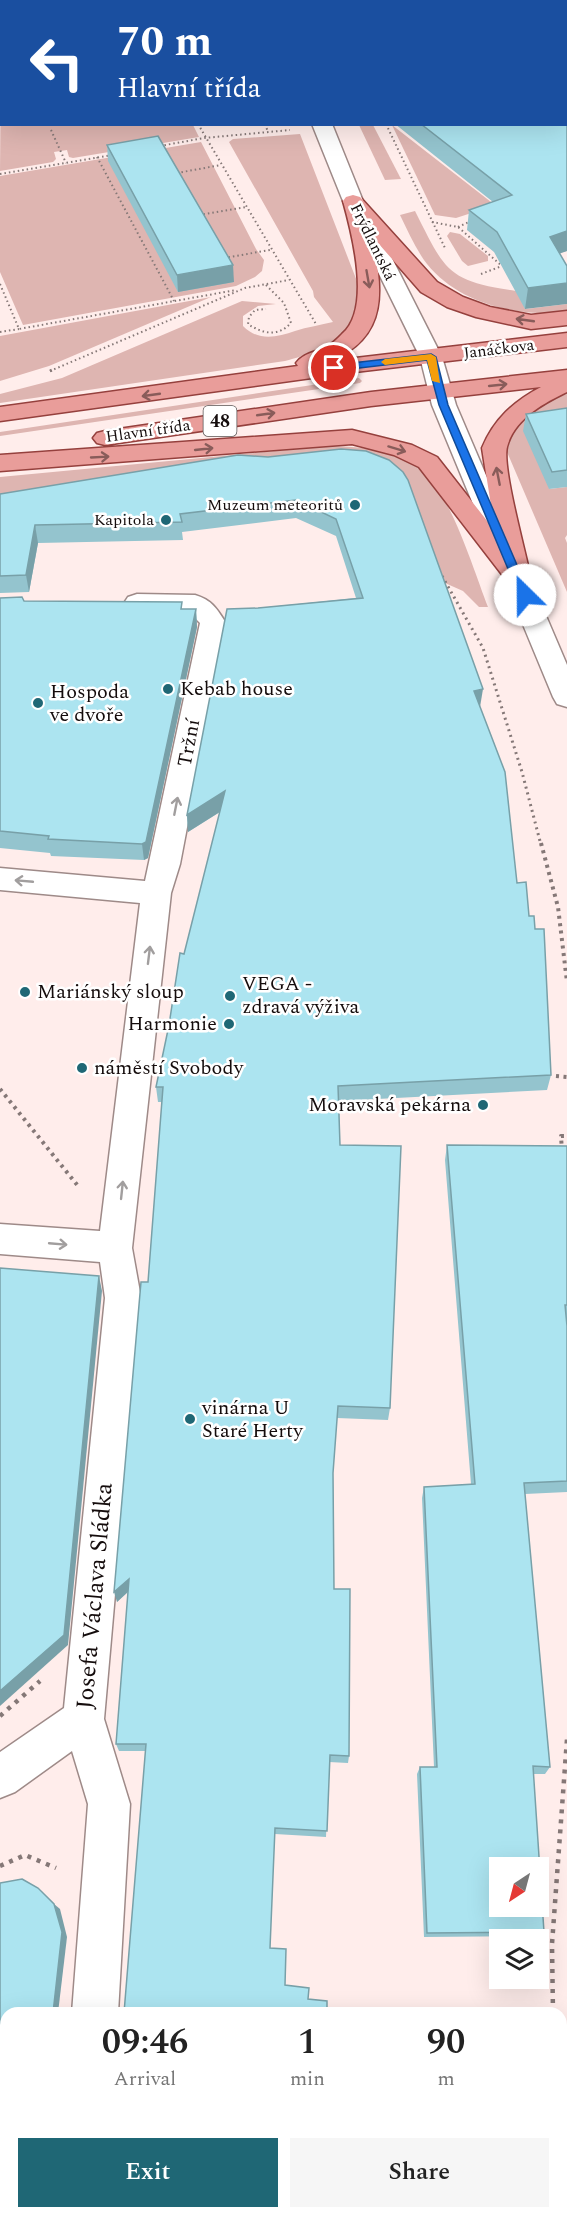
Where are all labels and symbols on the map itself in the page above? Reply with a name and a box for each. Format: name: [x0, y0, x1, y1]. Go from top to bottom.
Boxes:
street label: Frýdlantská: [344, 199, 402, 285]
one-way arrow: [363, 269, 374, 288]
one-way arrow: [516, 315, 536, 326]
street label: Janáčkova: [462, 333, 536, 365]
pin: [308, 342, 359, 393]
one-way arrow: [488, 379, 507, 390]
one-way arrow: [142, 389, 161, 400]
road number: 48: [204, 406, 236, 436]
one-way arrow: [255, 409, 275, 420]
street label: Hlavní třída: [104, 413, 192, 449]
one-way arrow: [193, 443, 213, 454]
one-way arrow: [387, 444, 406, 455]
one-way arrow: [90, 451, 110, 462]
one-way arrow: [492, 466, 503, 486]
place label: Muzeum meteoritů: [207, 493, 343, 517]
marker: Muzeum meteoritů: [348, 498, 362, 512]
place label: Kapitola: [94, 508, 154, 532]
marker: Kapitola: [159, 513, 173, 527]
position arrow: [493, 563, 557, 627]
place label: Kebab house: [180, 674, 293, 704]
place label: Hospoda ve dvoře: [49, 677, 129, 730]
marker: Kebab house: [161, 682, 175, 696]
marker: Hospoda ve dvoře: [31, 696, 45, 710]
street label: Tržní: [170, 716, 208, 770]
one-way arrow: [171, 797, 182, 817]
one-way arrow: [14, 875, 34, 886]
one-way arrow: [144, 945, 155, 965]
place label: VEGA - zdravá výživa: [242, 969, 360, 1022]
place label: Mariánský sloup: [37, 977, 184, 1007]
marker: Mariánský sloup: [18, 985, 32, 999]
marker: VEGA - zdravá výživa: [223, 989, 237, 1003]
place label: Harmonie: [128, 1009, 217, 1039]
marker: Harmonie: [222, 1017, 236, 1031]
place label: náměstí Svobody: [94, 1053, 245, 1083]
marker: náměstí Svobody: [75, 1061, 89, 1075]
place label: Moravská pekárna: [308, 1090, 471, 1120]
marker: Moravská pekárna: [476, 1098, 490, 1112]
one-way arrow: [117, 1181, 128, 1201]
one-way arrow: [47, 1238, 67, 1249]
place label: vinárna U Staré Herty: [201, 1393, 304, 1446]
marker: vinárna U Staré Herty: [183, 1412, 197, 1426]
street label: Josefa Václava Sládka: [67, 1481, 123, 1711]
north arrow: [489, 1857, 549, 1917]

